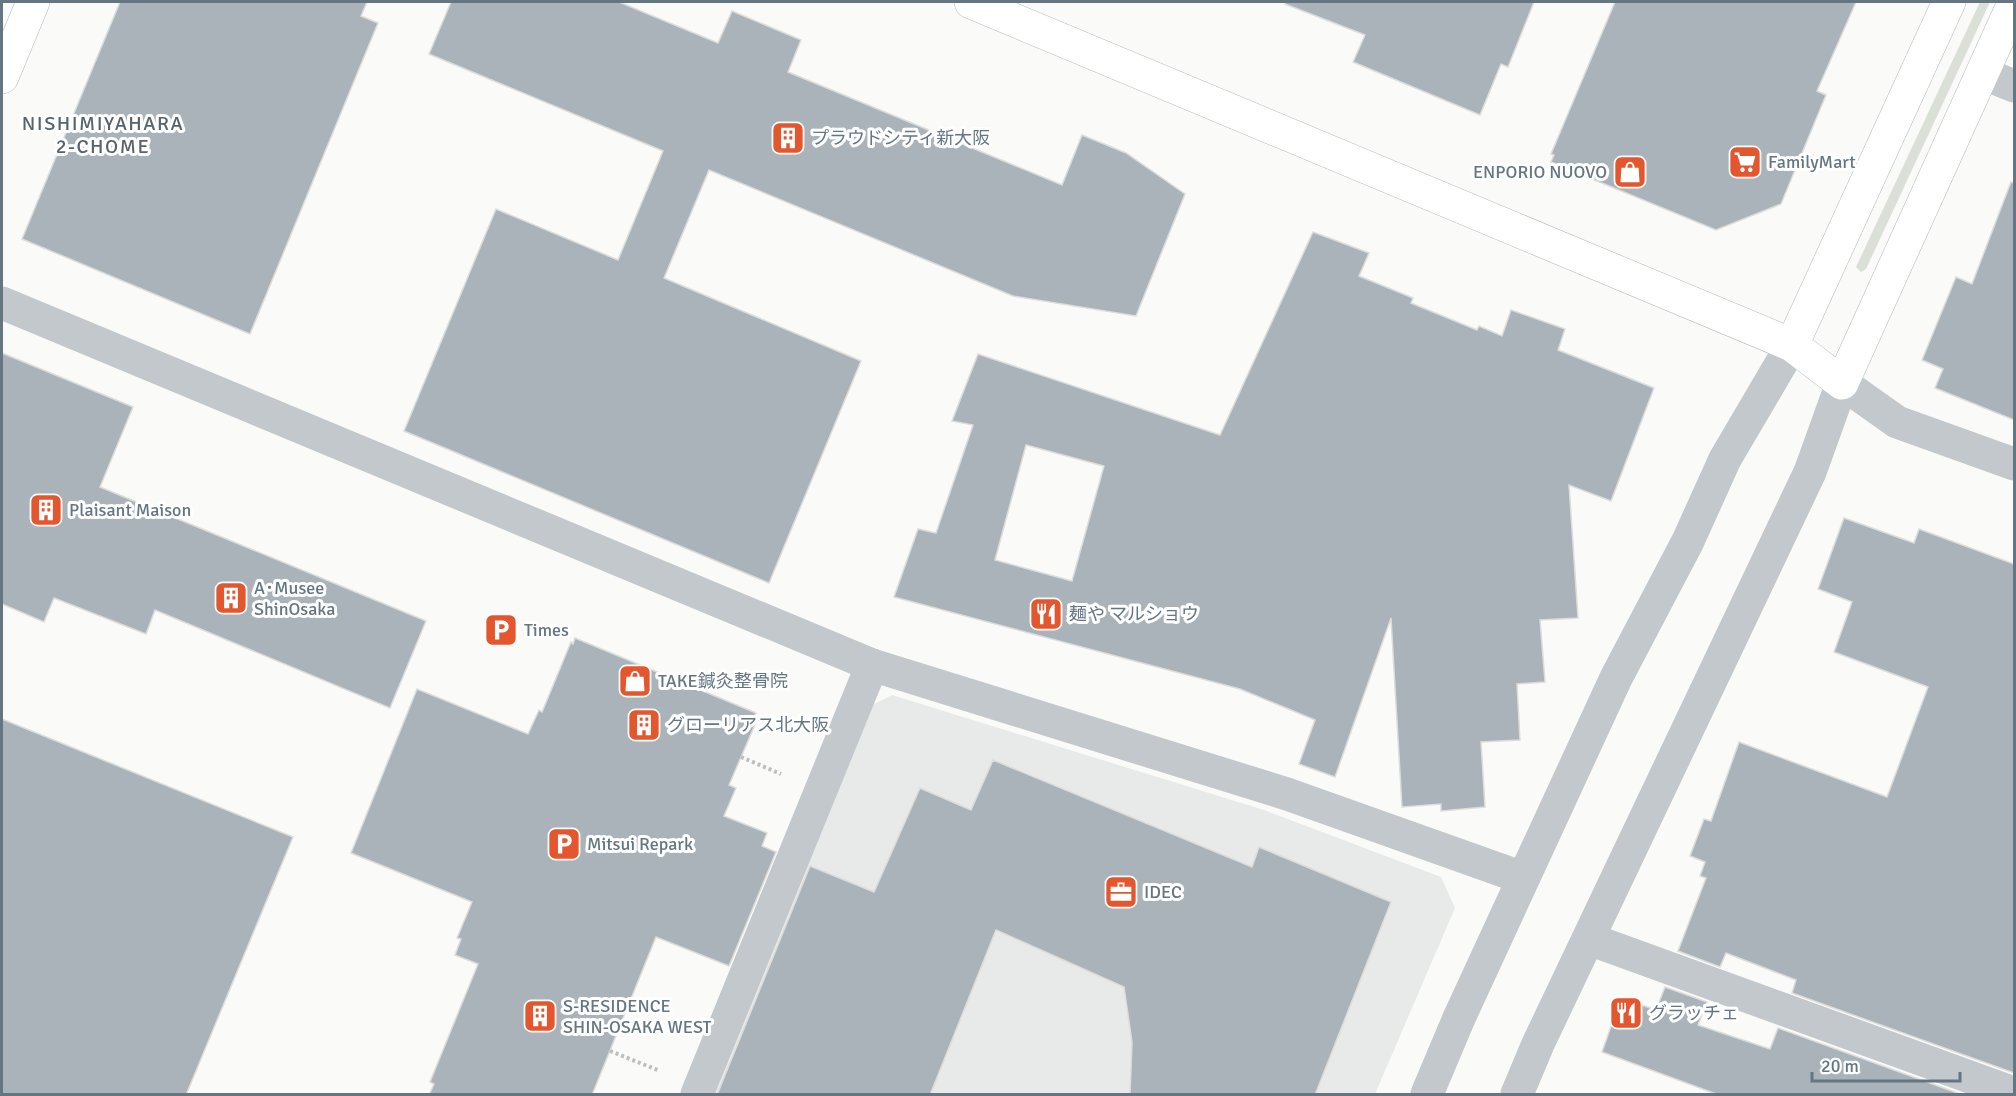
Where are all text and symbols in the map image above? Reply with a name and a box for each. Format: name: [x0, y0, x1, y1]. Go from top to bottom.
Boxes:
district label: NISHIMIYAHARA 2-CHOME: [22, 111, 184, 159]
building icon: プラウドシティ新大阪: [770, 120, 806, 156]
place label: プラウドシティ新大阪: [811, 127, 990, 149]
supermarket icon: FamilyMart: [1727, 144, 1763, 180]
place label: FamilyMart: [1768, 151, 1856, 173]
shop icon: ENPORIO NUOVO: [1612, 154, 1648, 190]
place label: ENPORIO NUOVO: [1473, 161, 1607, 183]
building icon: Plaisant Maison: [28, 492, 64, 528]
place label: Plaisant Maison: [69, 499, 191, 521]
place label: A･Musee ShinOsaka: [254, 577, 336, 620]
building icon: A･Musee ShinOsaka: [213, 580, 249, 616]
restaurant icon: 麺や マルショウ: [1028, 596, 1064, 632]
place label: 麺や マルショウ: [1069, 603, 1199, 625]
parking icon: Times: [483, 612, 519, 648]
place label: Times: [524, 619, 569, 641]
shop icon: TAKE鍼灸整骨院: [617, 663, 653, 699]
place label: TAKE鍼灸整骨院: [658, 670, 788, 692]
building icon: グローリアス北大阪: [626, 707, 662, 743]
place label: グローリアス北大阪: [667, 714, 829, 736]
parking icon: Mitsui Repark: [546, 826, 582, 862]
place label: Mitsui Repark: [587, 833, 693, 855]
office icon: IDEC: [1103, 874, 1139, 910]
place label: IDEC: [1144, 881, 1182, 903]
place label: S-RESIDENCE SHIN-OSAKA WEST: [563, 995, 712, 1038]
restaurant icon: グラッチェ: [1608, 995, 1644, 1031]
building icon: S-RESIDENCE SHIN-OSAKA WEST: [522, 998, 558, 1034]
place label: グラッチェ: [1649, 1002, 1739, 1024]
scale bar: [1812, 1045, 1960, 1083]
text: 20 m: [1821, 1055, 1859, 1077]

